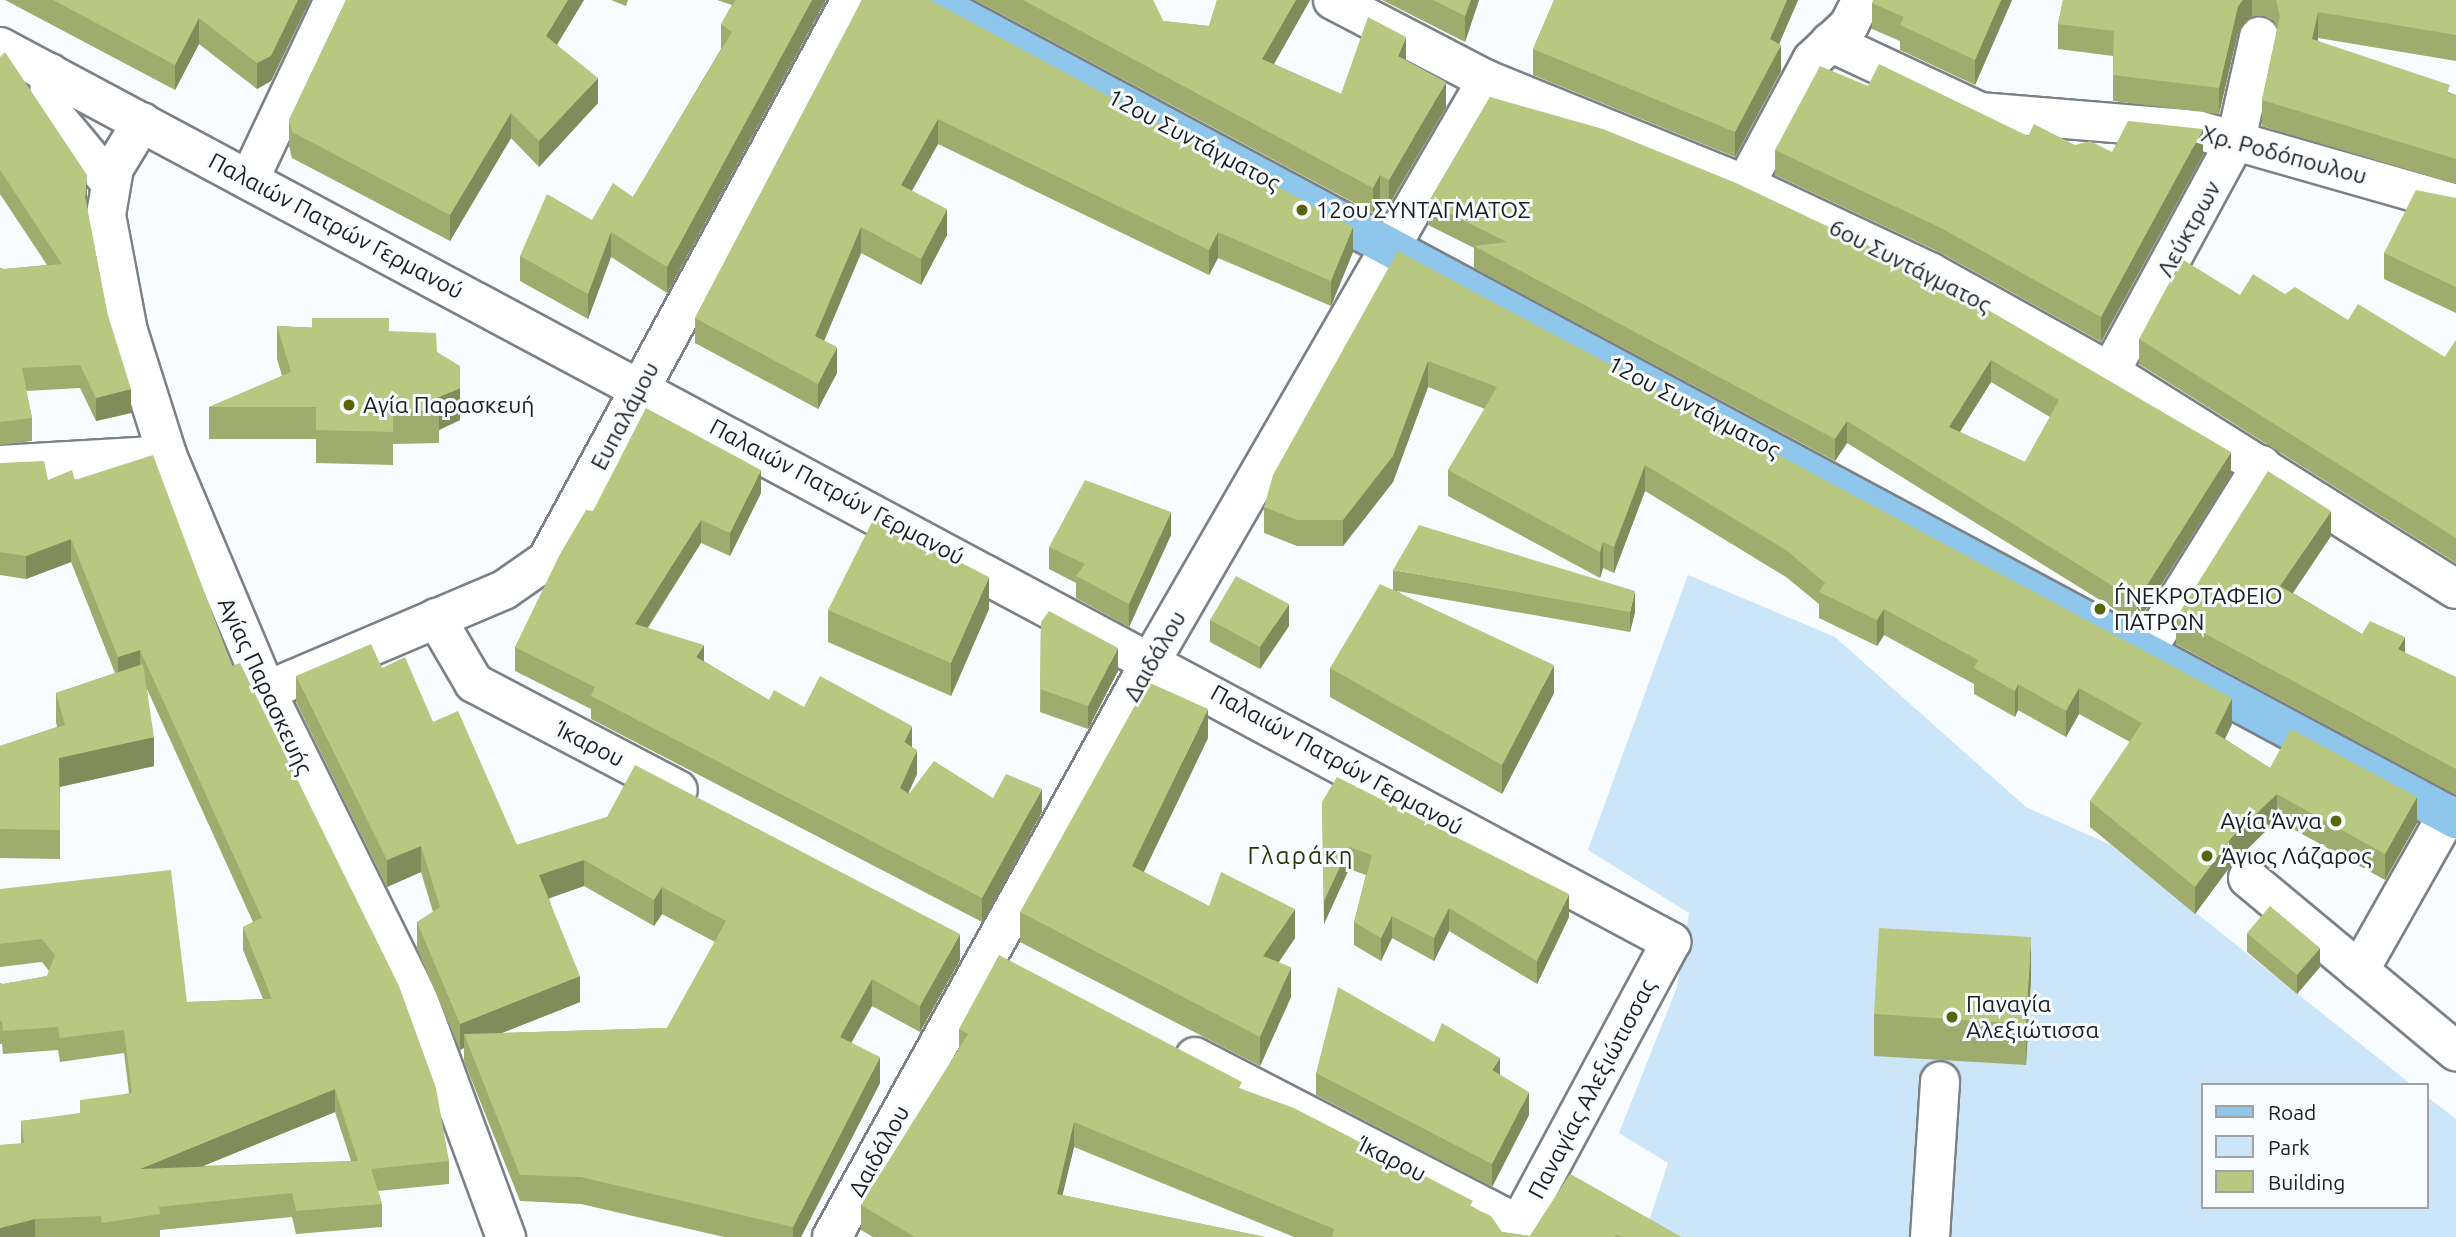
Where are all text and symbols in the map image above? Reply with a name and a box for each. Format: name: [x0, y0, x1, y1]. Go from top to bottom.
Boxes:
street label: 12ου Συντάγματος: [1103, 83, 1285, 197]
street label: Χρ. Ροδόπουλου: [2198, 120, 2370, 190]
street label: Παλαιών Πατρών Γερμανού: [204, 147, 468, 305]
street label: Λεύκτρων: [2151, 176, 2227, 282]
place label: 12ου ΣΥΝΤΑΓΜΑΤΟΣ: [1316, 196, 1531, 224]
marker: 12ου ΣΥΝΤΑΓΜΑΤΟΣ: [1294, 202, 1310, 218]
street label: 6ου Συντάγματος: [1824, 213, 1996, 319]
street label: 12ου Συντάγματος: [1603, 350, 1785, 464]
street label: Ευπαλάμου: [585, 357, 665, 475]
place label: Αγία Παρασκευή: [363, 391, 534, 419]
marker: Αγία Παρασκευή: [341, 397, 357, 413]
street label: Παλαιών Πατρών Γερμανού: [705, 413, 969, 571]
place label: Γ΄ΝΕΚΡΟΤΑΦΕΙΟ ΠΑΤΡΩΝ: [2114, 582, 2283, 636]
street label: Αγίας Παρασκευής: [212, 593, 318, 779]
marker: Γ΄ΝΕΚΡΟΤΑΦΕΙΟ ΠΑΤΡΩΝ: [2092, 601, 2108, 617]
street label: Δαιδάλου: [1118, 606, 1192, 706]
street label: Παλαιών Πατρών Γερμανού: [1206, 679, 1468, 841]
street label: Ίκαρου: [551, 715, 629, 773]
place label: Αγία Άννα: [2220, 807, 2322, 835]
marker: Αγία Άννα: [2328, 813, 2344, 829]
district label: Γλαράκη: [1248, 842, 1354, 870]
place label: Άγιος Λάζαρος: [2221, 842, 2371, 870]
marker: Άγιος Λάζαρος: [2199, 848, 2215, 864]
street label: Παναγίας Αλεξιώτισσας: [1522, 974, 1662, 1204]
place label: Παναγία Αλεξιώτισσα: [1966, 990, 2099, 1044]
marker: Παναγία Αλεξιώτισσα: [1944, 1009, 1960, 1025]
legend: [2200, 1083, 2428, 1209]
text: Road: [2268, 1100, 2316, 1124]
street label: Δαιδάλου: [843, 1101, 915, 1201]
street label: Ίκαρου: [1353, 1130, 1431, 1188]
text: Park: [2268, 1135, 2310, 1159]
text: Building: [2268, 1170, 2345, 1194]

